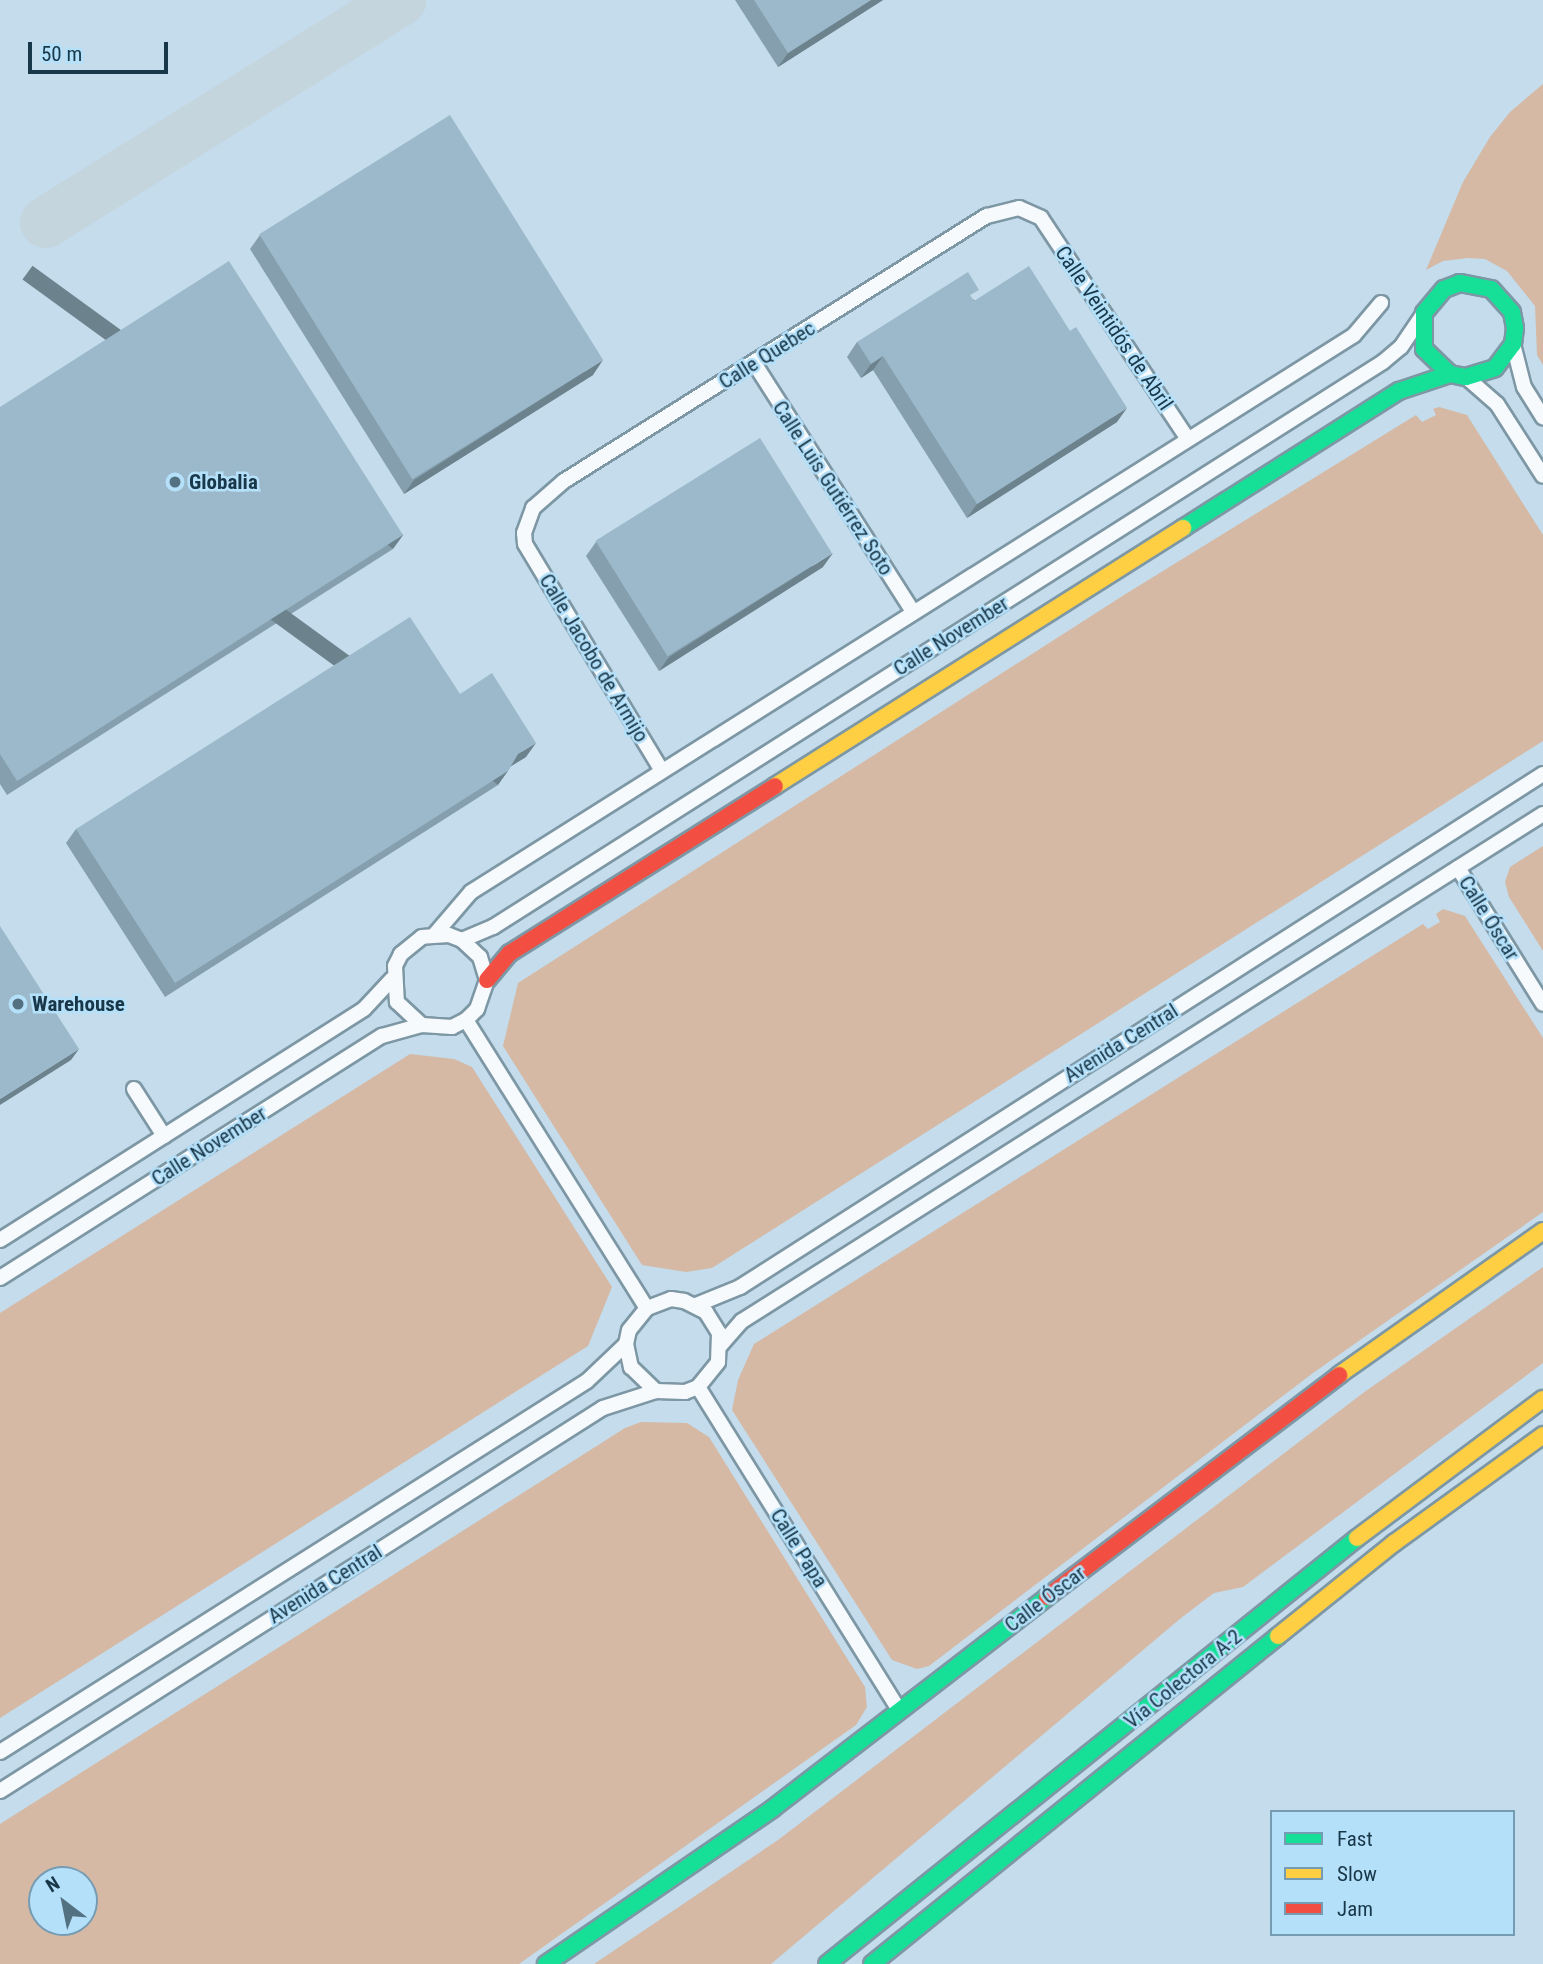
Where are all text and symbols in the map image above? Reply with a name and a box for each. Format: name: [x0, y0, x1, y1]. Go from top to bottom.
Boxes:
scale bar: [32, 28, 172, 72]
text: 50 m: [41, 42, 82, 66]
street label: Calle Veintidós de Abril: [1050, 241, 1178, 415]
street label: Calle Quebec: [714, 315, 820, 395]
street label: Calle Luis Gutiérrez Soto: [767, 396, 899, 580]
place label: Globalia: [189, 469, 258, 495]
marker: Globalia: [167, 474, 183, 490]
street label: Calle Jacobo de Armijo: [534, 569, 654, 747]
street label: Calle November: [889, 591, 1013, 681]
street label: Calle Óscar: [1453, 871, 1525, 965]
place label: Warehouse: [32, 991, 125, 1017]
marker: Warehouse: [10, 996, 26, 1012]
street label: Avenida Central: [1059, 998, 1183, 1088]
street label: Calle November: [147, 1101, 271, 1191]
street label: Calle Papa: [765, 1504, 833, 1592]
street label: Avenida Central: [263, 1539, 387, 1629]
street label: Calle Óscar: [1000, 1560, 1090, 1638]
street label: Vía Colectora A-2: [1119, 1624, 1247, 1734]
legend: [1270, 1810, 1515, 1936]
text: Fast: [1337, 1827, 1373, 1851]
text: Slow: [1337, 1862, 1377, 1886]
north arrow: [28, 1866, 98, 1936]
text: N: [42, 1872, 64, 1897]
text: Jam: [1337, 1897, 1373, 1921]

